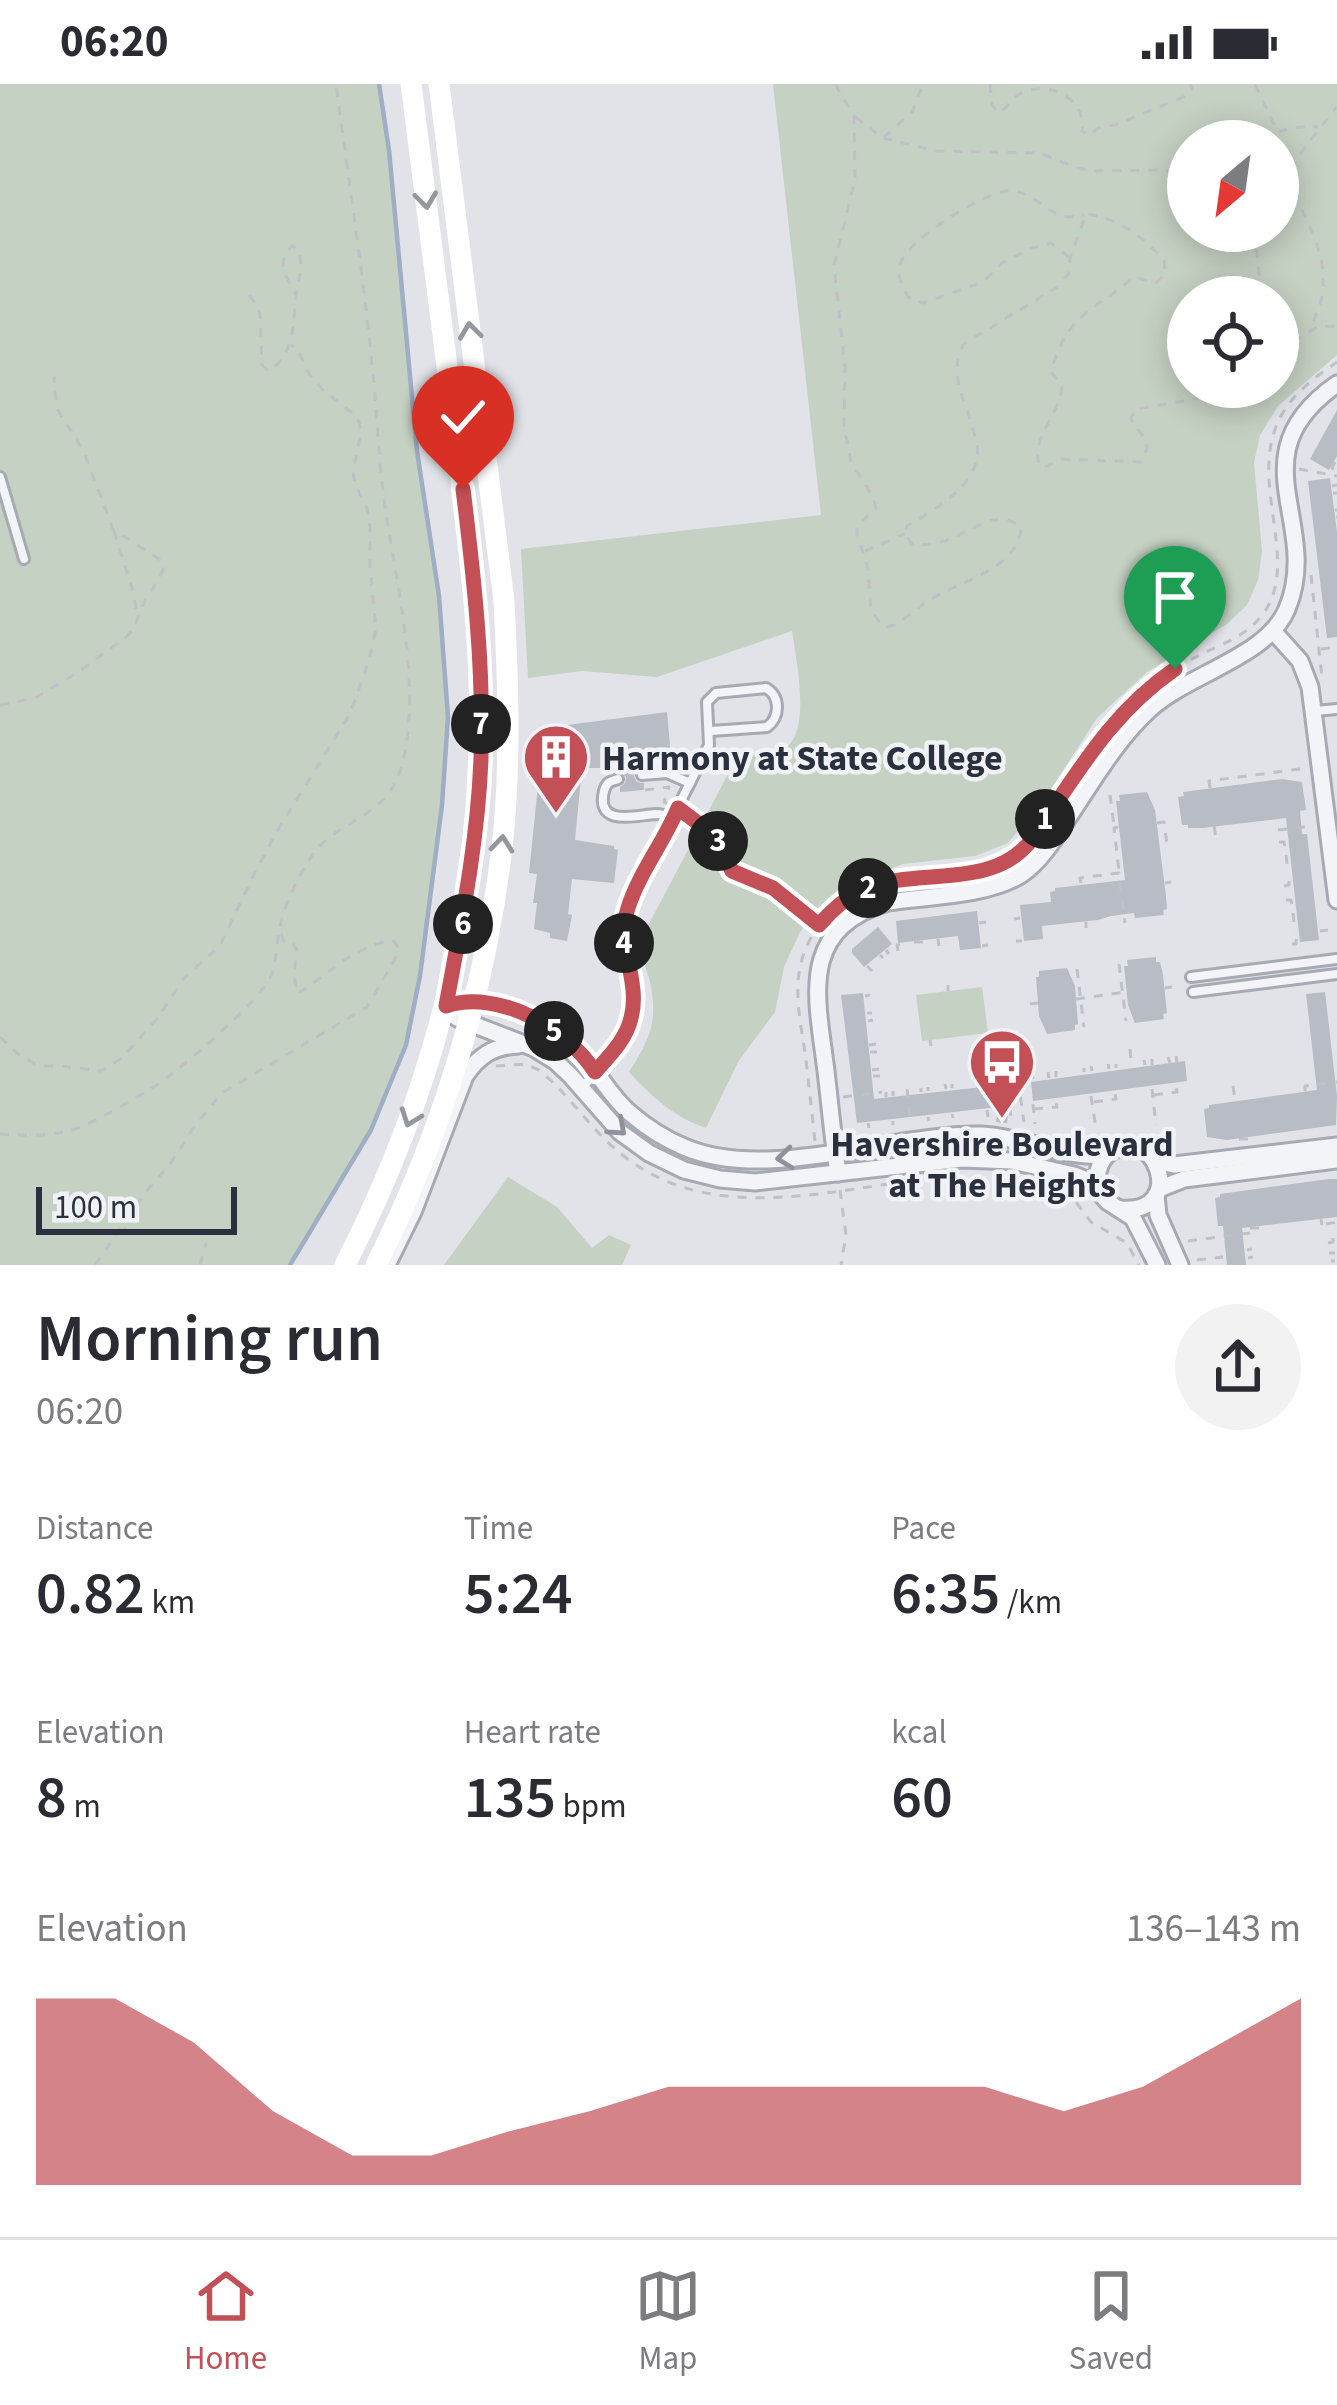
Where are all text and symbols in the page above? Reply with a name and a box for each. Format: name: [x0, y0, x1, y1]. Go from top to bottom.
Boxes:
text: 06:20: [60, 10, 169, 74]
north arrow: [1167, 120, 1299, 252]
map controls: [1167, 120, 1299, 408]
one-way arrow: [412, 190, 438, 210]
button: locate: [1167, 276, 1299, 408]
one-way arrow: [457, 321, 483, 340]
pin: [412, 366, 514, 489]
icon: check: [430, 384, 496, 450]
pin: [1124, 546, 1226, 669]
icon: arrive: [1142, 564, 1208, 630]
pin: 7: [451, 694, 511, 754]
text: 7: [472, 700, 490, 747]
building icon: Harmony at State College: [521, 722, 591, 816]
place label: Harmony at State College: [602, 733, 1003, 784]
pin: 1: [1015, 789, 1075, 849]
text: 1: [1036, 795, 1054, 842]
pin: 3: [688, 811, 748, 871]
text: 3: [709, 817, 727, 864]
one-way arrow: [488, 834, 514, 854]
pin: 2: [838, 858, 898, 918]
text: 2: [859, 864, 877, 911]
pin: 6: [433, 894, 493, 954]
text: 6: [454, 900, 472, 947]
pin: 4: [594, 913, 654, 973]
text: 4: [615, 919, 633, 966]
pin: 5: [524, 1001, 584, 1061]
text: 5: [545, 1007, 563, 1054]
bus stop icon: Havershire Boulevard at The Heights: [967, 1027, 1037, 1121]
one-way arrow: [400, 1106, 424, 1127]
one-way arrow: [604, 1114, 626, 1135]
place label: Havershire Boulevard at The Heights: [830, 1119, 1174, 1211]
one-way arrow: [775, 1145, 794, 1170]
scale bar: [36, 1181, 237, 1234]
text: 100 m: [54, 1184, 137, 1231]
text: Morning run: [36, 1292, 383, 1386]
button: share: [1175, 1304, 1301, 1430]
text: 06:20: [36, 1384, 123, 1440]
text: Distance: [36, 1505, 153, 1552]
text: Time: [464, 1505, 533, 1552]
text: Pace: [891, 1505, 956, 1552]
text: 0.82: [36, 1552, 145, 1637]
text: 5:24: [464, 1552, 573, 1637]
text: 6:35: [891, 1552, 1000, 1637]
text: km: [145, 1579, 195, 1626]
text: /km: [1000, 1579, 1062, 1626]
text: Elevation: [36, 1709, 165, 1756]
text: Heart rate: [464, 1709, 601, 1756]
text: kcal: [891, 1709, 947, 1756]
text: 8: [36, 1756, 67, 1841]
text: 135: [464, 1756, 556, 1841]
text: 60: [891, 1756, 953, 1841]
text: m: [67, 1783, 101, 1830]
text: bpm: [556, 1783, 627, 1830]
text: Elevation: [36, 1901, 188, 1957]
text: 136–143 m: [1126, 1901, 1301, 1957]
tab: Home: [184, 2263, 267, 2382]
tab: Map: [635, 2263, 701, 2382]
tab: Saved: [1069, 2263, 1153, 2382]

